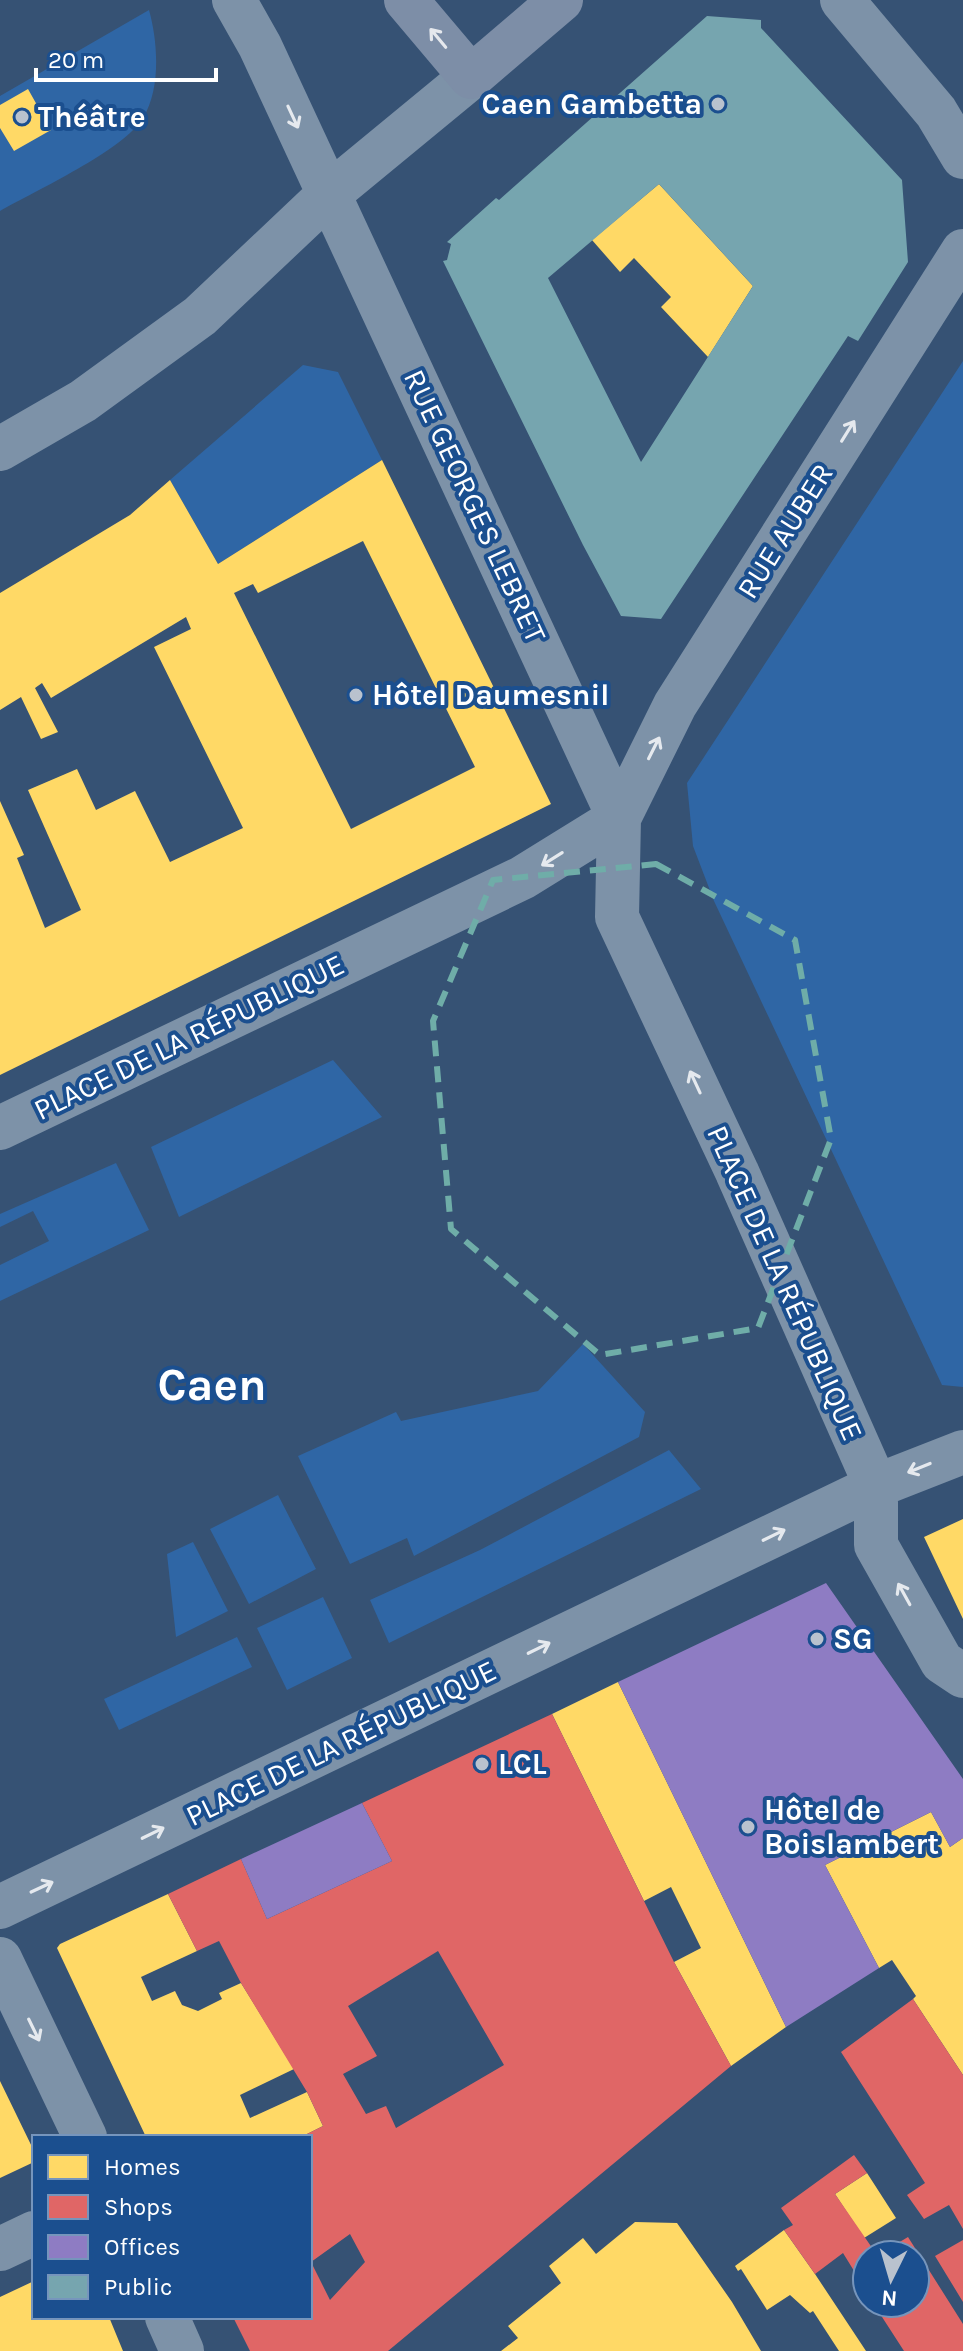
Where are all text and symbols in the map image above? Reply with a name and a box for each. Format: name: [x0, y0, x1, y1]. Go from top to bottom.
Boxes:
one-way arrow: [429, 29, 447, 49]
scale bar: [36, 32, 216, 82]
text: 20 m: [48, 46, 104, 74]
place label: Caen Gambetta: [481, 86, 702, 122]
marker: Caen Gambetta: [709, 95, 727, 113]
place label: Théâtre: [38, 99, 146, 135]
one-way arrow: [286, 105, 301, 129]
marker: Théâtre: [13, 108, 31, 126]
street label: RUE GEORGES LEBRET: [396, 364, 554, 648]
one-way arrow: [840, 420, 856, 443]
street label: RUE AUBER: [729, 457, 841, 605]
place label: Hôtel Daumesnil: [372, 677, 609, 713]
marker: Hôtel Daumesnil: [347, 686, 365, 704]
one-way arrow: [647, 737, 662, 761]
one-way arrow: [542, 851, 564, 868]
street label: PLACE DE LA RÉPUBLIQUE: [28, 946, 350, 1128]
one-way arrow: [687, 1071, 702, 1095]
street label: PLACE DE LA RÉPUBLIQUE: [699, 1120, 871, 1446]
district label: Caen: [157, 1358, 267, 1412]
one-way arrow: [907, 1462, 932, 1477]
one-way arrow: [761, 1527, 785, 1542]
one-way arrow: [896, 1583, 911, 1607]
place label: SG: [833, 1621, 872, 1657]
marker: SG: [808, 1630, 826, 1648]
one-way arrow: [527, 1640, 551, 1655]
street label: PLACE DE LA RÉPUBLIQUE: [180, 1652, 502, 1834]
place label: LCL: [498, 1746, 547, 1782]
marker: LCL: [473, 1755, 491, 1773]
place label: Hôtel de Boislambert: [764, 1792, 939, 1862]
marker: Hôtel de Boislambert: [739, 1818, 757, 1836]
one-way arrow: [141, 1825, 165, 1840]
one-way arrow: [29, 1879, 53, 1894]
one-way arrow: [27, 2018, 42, 2041]
legend: [32, 2135, 312, 2319]
text: Homes: [104, 2153, 181, 2181]
text: Shops: [104, 2193, 173, 2221]
text: Offices: [104, 2233, 180, 2261]
north arrow: [851, 2239, 931, 2319]
text: Public: [104, 2273, 172, 2301]
text: N: [880, 2284, 898, 2312]

